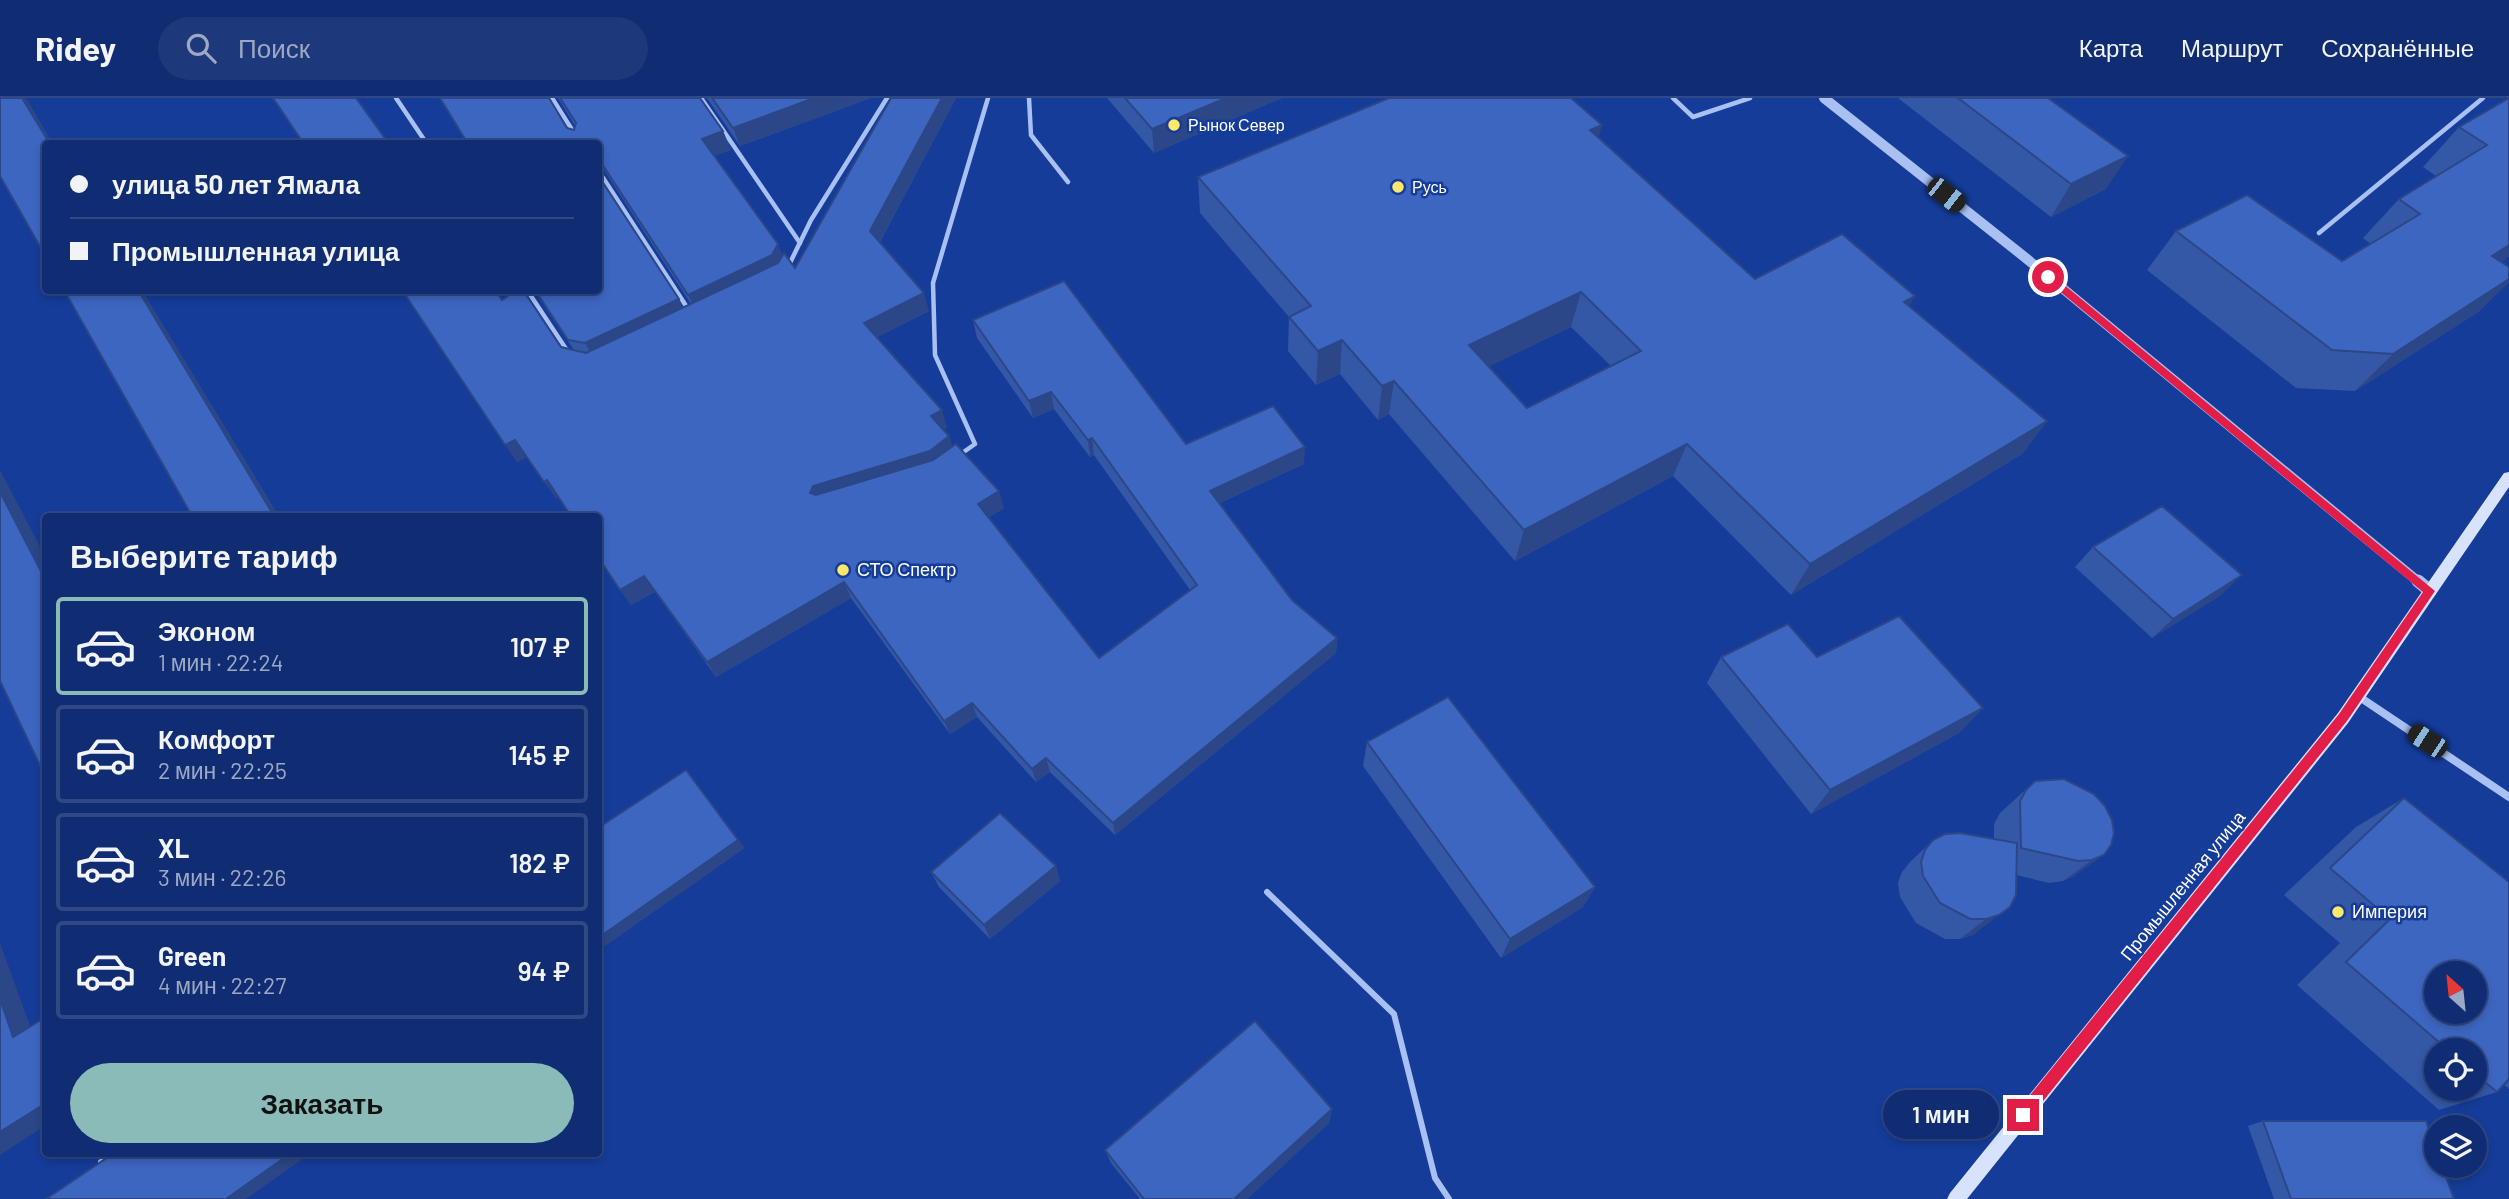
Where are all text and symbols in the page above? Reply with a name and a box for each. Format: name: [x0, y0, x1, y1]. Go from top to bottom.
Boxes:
search box: [158, 17, 648, 80]
text: Ridey: [35, 28, 116, 68]
icon: search: [182, 29, 220, 67]
text: Поиск: [238, 32, 310, 63]
text: Карта: [2079, 33, 2143, 62]
text: Маршрут: [2181, 33, 2283, 62]
text: Сохранённые: [2321, 33, 2474, 62]
place label: Рынок Север: [1188, 115, 1285, 134]
marker: Рынок Север: [1166, 117, 1182, 133]
text: улица 50 лет Ямала: [112, 168, 360, 199]
car: [1923, 174, 1970, 216]
place label: Русь: [1412, 177, 1447, 196]
marker: Русь: [1390, 179, 1406, 195]
text: Промышленная улица: [112, 235, 399, 266]
route start: [2032, 261, 2064, 293]
text: Выберите тариф: [70, 536, 338, 574]
place label: СТО Спектр: [857, 558, 956, 580]
marker: СТО Спектр: [835, 562, 851, 578]
icon: car: [74, 615, 137, 678]
text: Эконом: [158, 615, 256, 646]
text: 107 ₽: [510, 631, 570, 662]
text: 1 мин · 22:24: [158, 648, 284, 676]
car: [2404, 721, 2451, 761]
icon: car: [74, 723, 137, 786]
text: Комфорт: [158, 723, 275, 754]
text: 145 ₽: [508, 739, 570, 770]
text: 2 мин · 22:25: [158, 756, 287, 784]
street label: Промышленная улица: [2115, 805, 2250, 965]
icon: car: [74, 831, 137, 894]
text: XL: [158, 832, 189, 863]
text: 182 ₽: [509, 847, 570, 878]
text: 3 мин · 22:26: [158, 863, 286, 891]
place label: Империя: [2352, 900, 2427, 922]
marker: Империя: [2330, 904, 2346, 920]
icon: car: [74, 939, 137, 1002]
text: Green: [158, 940, 226, 971]
text: 94 ₽: [518, 955, 570, 986]
north arrow: [2424, 961, 2487, 1024]
map controls: [2424, 961, 2487, 1178]
text: 4 мин · 22:27: [158, 971, 286, 999]
button: locate: [2424, 1038, 2487, 1101]
button: Заказать: [70, 1063, 574, 1143]
callout: 1 мин: [1883, 1090, 1998, 1140]
route end: [2007, 1099, 2039, 1131]
text: 1 мин: [1912, 1100, 1970, 1128]
button: layers: [2424, 1115, 2487, 1178]

